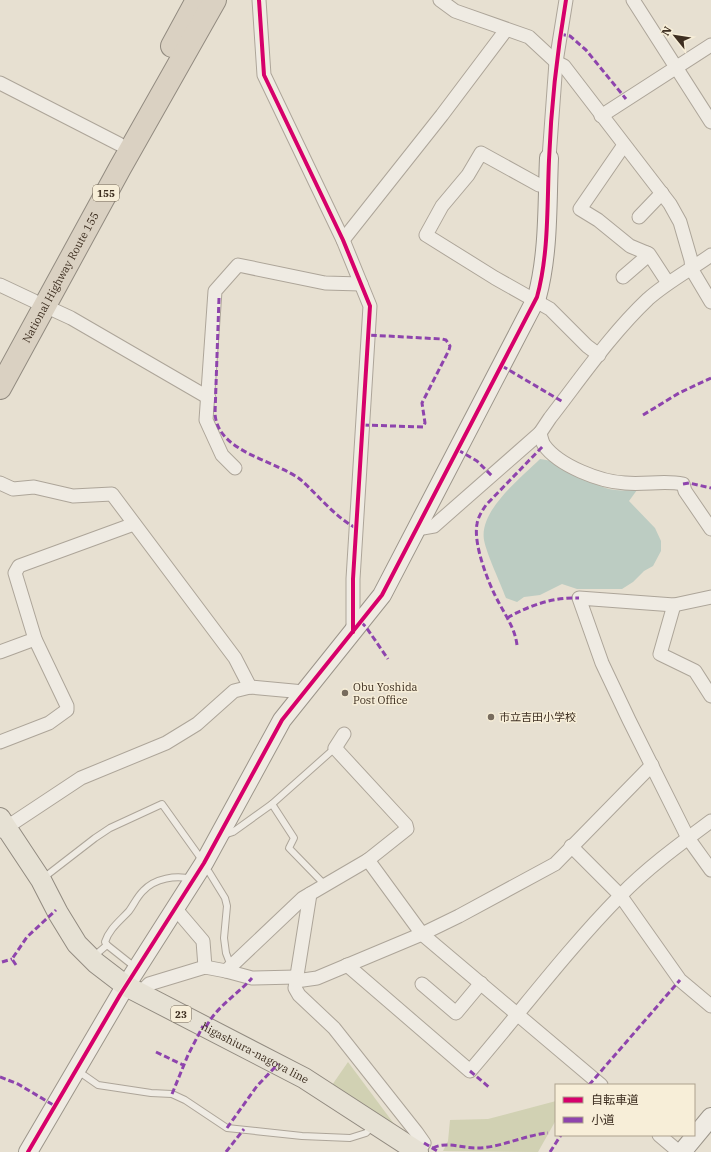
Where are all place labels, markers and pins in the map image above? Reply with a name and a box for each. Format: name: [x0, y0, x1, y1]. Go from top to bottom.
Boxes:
place label: Obu Yoshida Post Office: [353, 680, 418, 707]
marker: Obu Yoshida Post Office: [340, 688, 350, 698]
place label: 市立吉田小学校: [499, 710, 576, 724]
marker: 市立吉田小学校: [486, 712, 496, 722]

